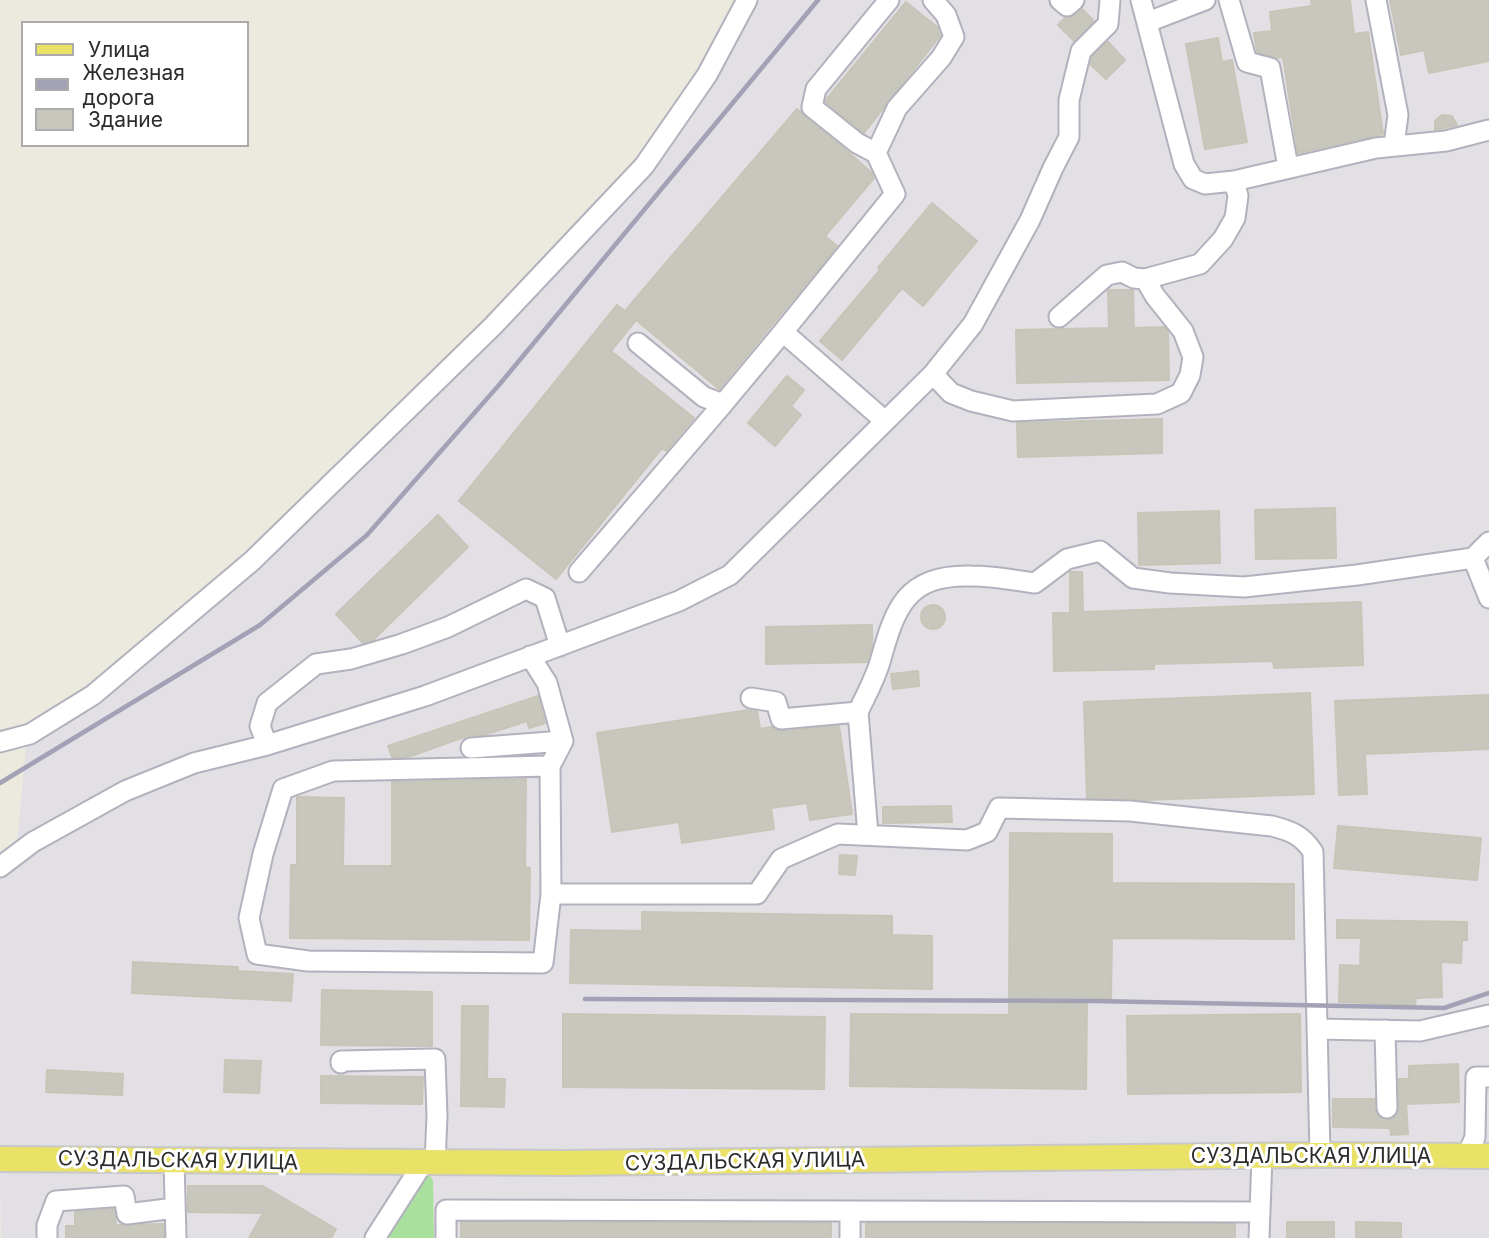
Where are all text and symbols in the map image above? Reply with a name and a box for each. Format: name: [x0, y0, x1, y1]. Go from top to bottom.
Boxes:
legend: [21, 21, 248, 147]
text: Улица: [88, 37, 150, 62]
text: Железная дорога: [83, 60, 185, 110]
text: Здание: [88, 107, 163, 132]
street label: СУЗДАЛЬСКАЯ УЛИЦА: [1191, 1144, 1431, 1170]
street label: СУЗДАЛЬСКАЯ УЛИЦА: [58, 1146, 298, 1176]
street label: СУЗДАЛЬСКАЯ УЛИЦА: [625, 1147, 865, 1177]

